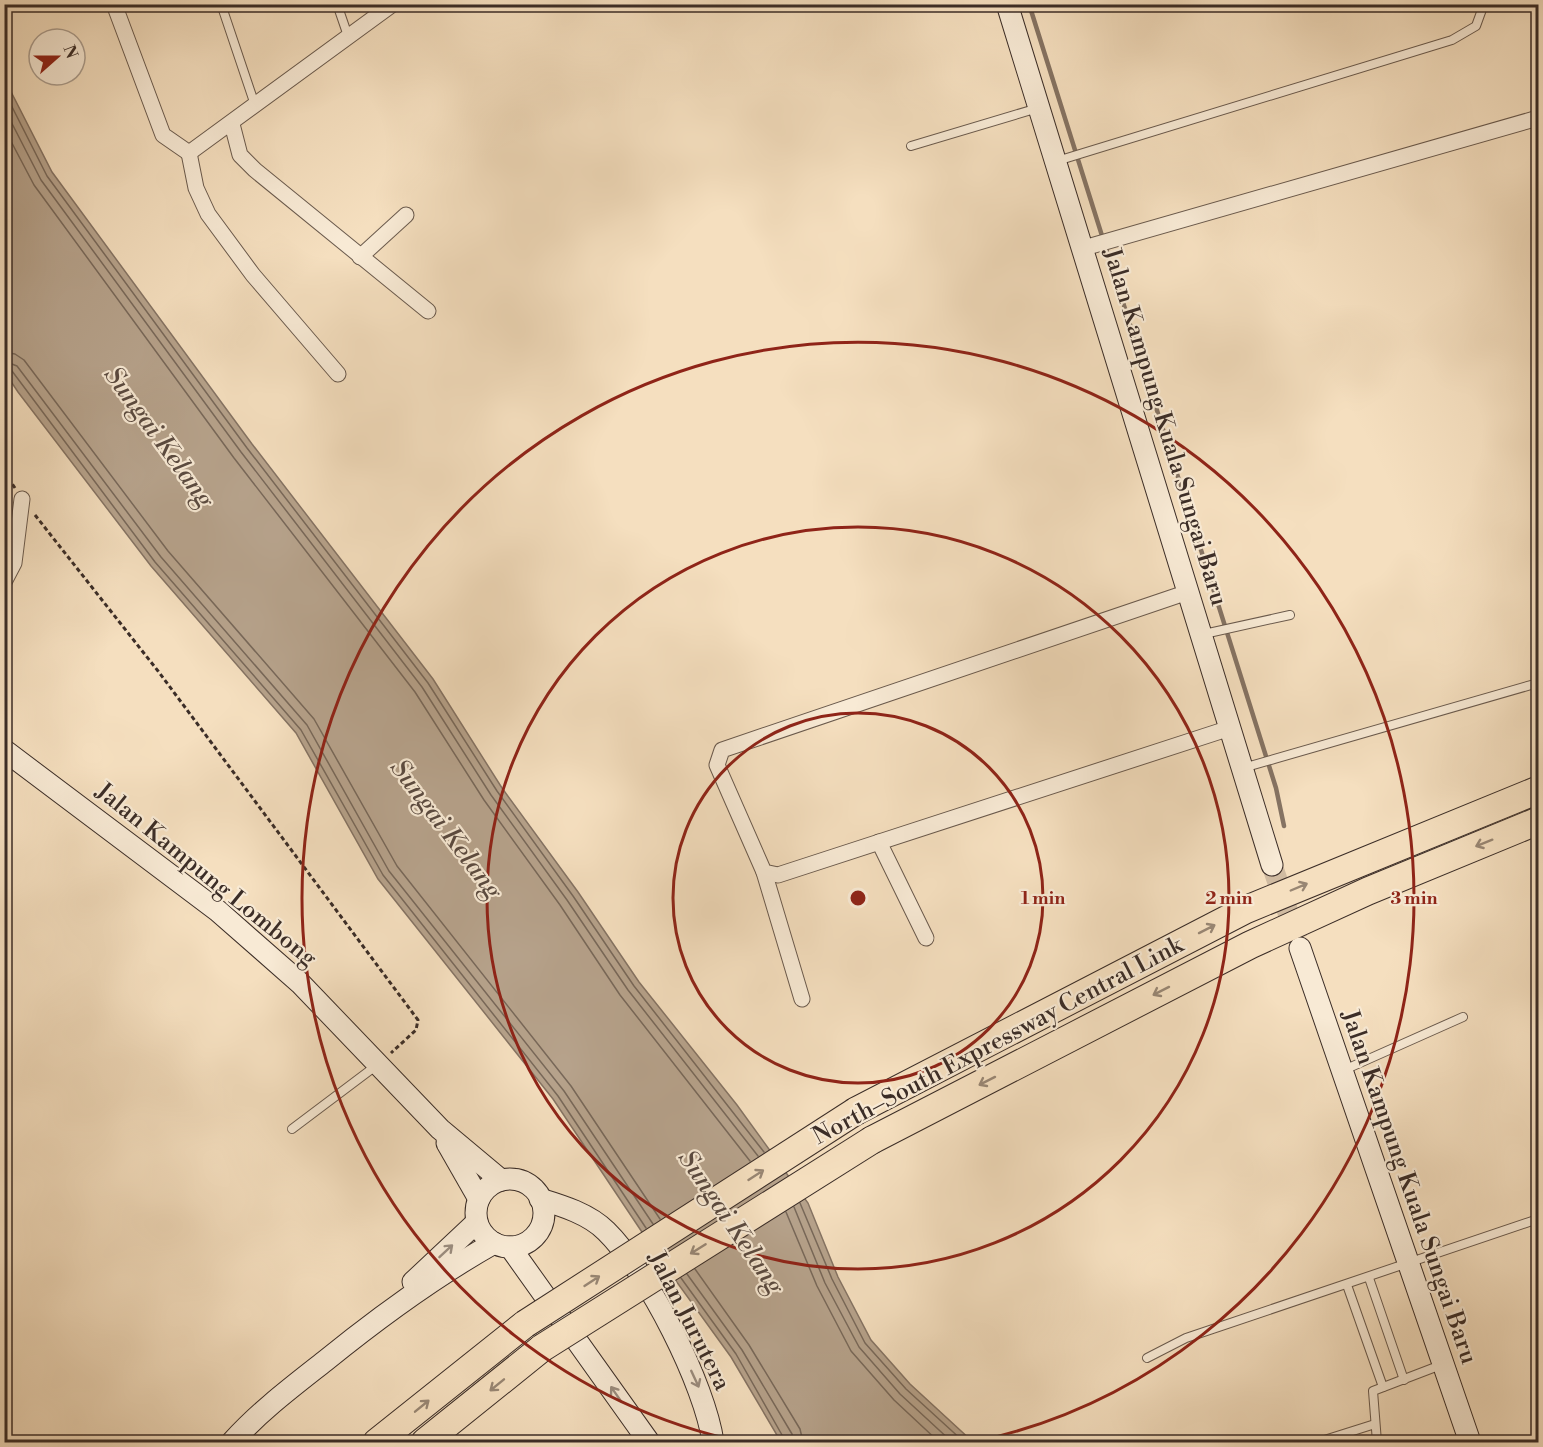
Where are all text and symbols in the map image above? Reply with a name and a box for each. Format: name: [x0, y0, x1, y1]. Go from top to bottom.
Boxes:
north arrow: [27, 27, 87, 87]
text: N: [58, 42, 82, 62]
street label: Jalan Kampung Kuala Sungai Baru: [1096, 244, 1234, 610]
water label: Sungai Kelang: [97, 360, 222, 515]
water label: Sungai Kelang: [383, 753, 510, 906]
street label: Jalan Kampung Lombong: [89, 776, 323, 974]
one-way arrow: [1476, 838, 1494, 849]
one-way arrow: [1289, 881, 1307, 892]
text: 1 min: [1021, 887, 1065, 910]
text: 2 min: [1205, 887, 1253, 910]
text: 3 min: [1391, 887, 1437, 910]
centre of rings: [848, 888, 868, 908]
one-way arrow: [1197, 923, 1215, 935]
street label: North–South Expressway Central Link: [808, 930, 1190, 1152]
one-way arrow: [1152, 986, 1170, 997]
street label: Jalan Kampung Kuala Sungai Baru: [1334, 1005, 1484, 1368]
one-way arrow: [979, 1075, 997, 1087]
water label: Sungai Kelang: [671, 1144, 792, 1301]
one-way arrow: [747, 1169, 764, 1181]
one-way arrow: [439, 1244, 454, 1258]
one-way arrow: [690, 1244, 707, 1256]
street label: Jalan Jurutera: [641, 1245, 737, 1396]
one-way arrow: [583, 1274, 600, 1287]
one-way arrow: [689, 1370, 701, 1388]
one-way arrow: [489, 1378, 505, 1391]
one-way arrow: [610, 1387, 622, 1403]
one-way arrow: [414, 1399, 430, 1412]

